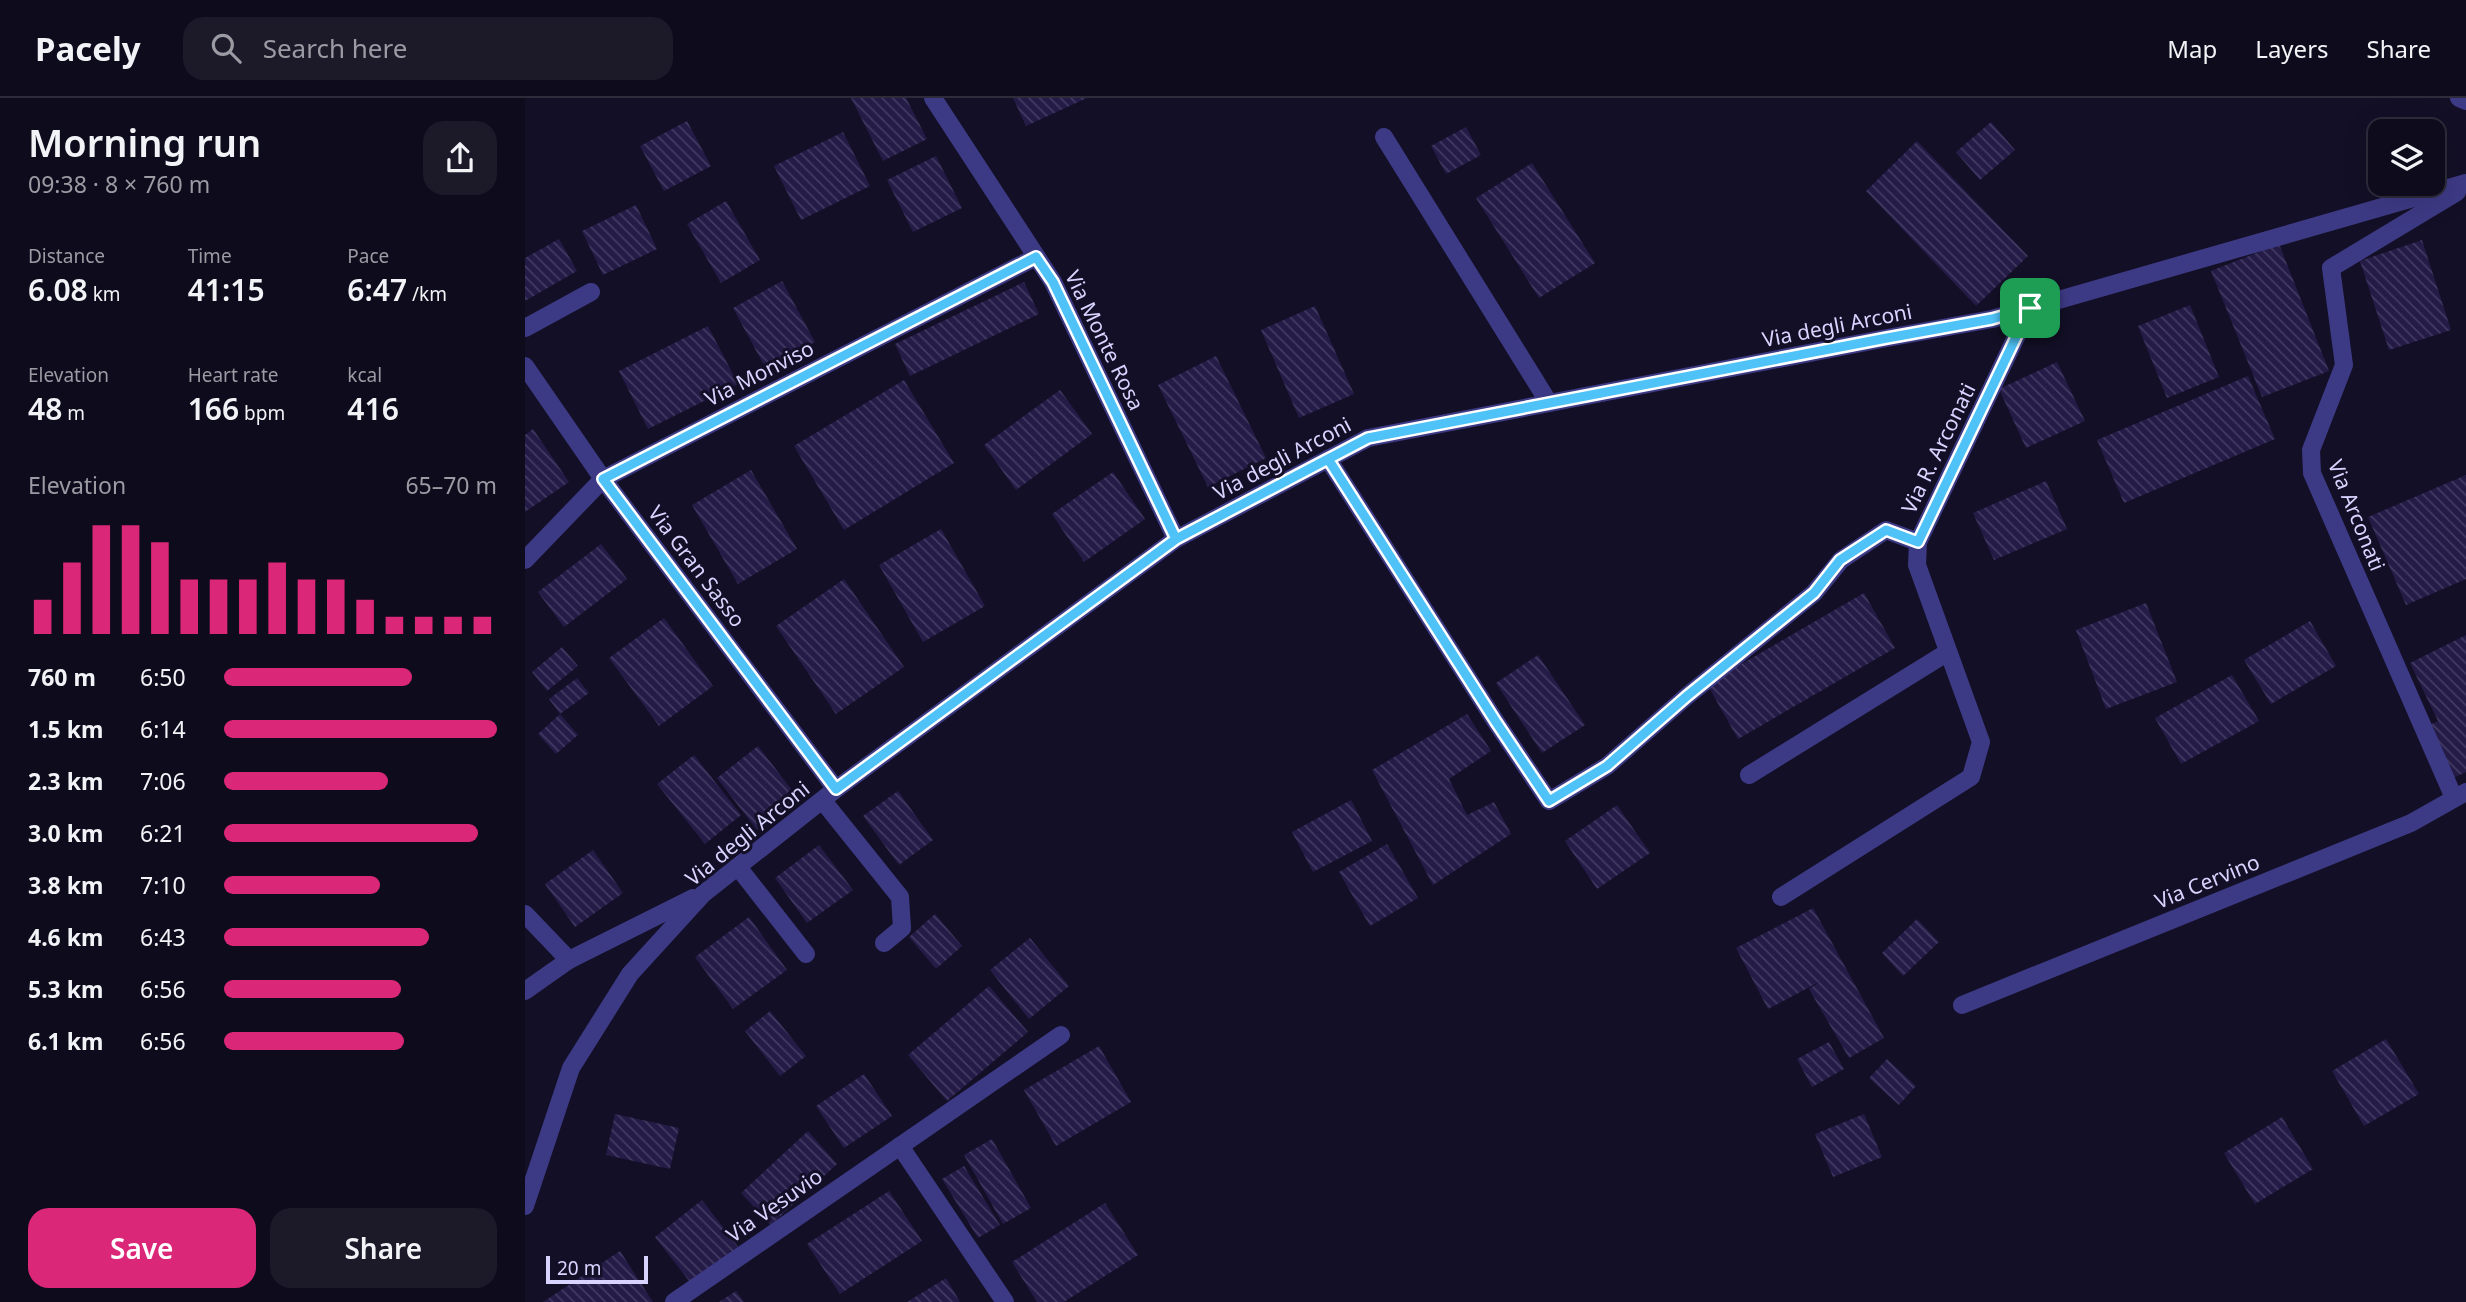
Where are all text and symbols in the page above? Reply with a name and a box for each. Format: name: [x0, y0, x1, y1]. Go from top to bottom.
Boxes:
search box: [183, 17, 673, 80]
text: Pacely: [35, 26, 141, 71]
icon: search: [207, 29, 245, 67]
text: Search here: [263, 30, 407, 66]
text: Map: [2167, 32, 2217, 65]
text: Layers: [2255, 32, 2329, 65]
text: Share: [2367, 32, 2431, 65]
text: Morning run: [28, 116, 261, 168]
map controls: [2368, 119, 2445, 196]
button: layers: [2368, 119, 2445, 196]
button: share: [423, 121, 497, 195]
text: 09:38 · 8 × 760 m: [28, 168, 210, 200]
text: Distance: [28, 243, 105, 269]
text: Time: [188, 243, 232, 269]
text: Pace: [347, 243, 389, 269]
street label: Via Monte Rosa: [1059, 265, 1151, 415]
text: 6.08: [28, 269, 88, 310]
text: 41:15: [188, 269, 265, 310]
text: 6:47: [347, 269, 407, 310]
pin: [2000, 278, 2060, 338]
text: km: [88, 281, 121, 307]
text: /km: [407, 281, 447, 307]
icon: arrive: [2011, 289, 2049, 327]
street label: Via degli Arconi: [1760, 297, 1914, 353]
street label: Via Monviso: [700, 334, 818, 412]
text: Elevation: [28, 362, 109, 388]
text: Heart rate: [188, 362, 278, 388]
text: kcal: [347, 362, 382, 388]
street label: Via R. Arconati: [1894, 378, 1982, 518]
text: 48: [28, 388, 62, 429]
text: 166: [188, 388, 239, 429]
text: 416: [347, 388, 399, 429]
text: m: [62, 400, 85, 426]
text: bpm: [239, 400, 285, 426]
street label: Via degli Arconi: [1208, 410, 1356, 506]
street label: Via Arconati: [2322, 455, 2392, 575]
text: Elevation: [28, 469, 126, 501]
text: 65–70 m: [405, 469, 497, 501]
street label: Via Gran Sasso: [642, 500, 752, 632]
text: 760 m: [28, 661, 96, 693]
text: 6:50: [140, 661, 186, 693]
text: 1.5 km: [28, 713, 103, 745]
text: 6:14: [140, 713, 186, 745]
text: 2.3 km: [28, 765, 103, 797]
text: 7:06: [140, 765, 186, 797]
street label: Via degli Arconi: [679, 774, 815, 892]
text: 3.0 km: [28, 817, 103, 849]
text: 6:21: [140, 817, 186, 849]
street label: Via Cervino: [2150, 847, 2264, 915]
text: 3.8 km: [28, 869, 103, 901]
text: 7:10: [140, 869, 186, 901]
text: 4.6 km: [28, 921, 103, 953]
text: 6:43: [140, 921, 186, 953]
text: 5.3 km: [28, 973, 103, 1005]
text: 6:56: [140, 973, 186, 1005]
text: 6.1 km: [28, 1025, 103, 1057]
text: 6:56: [140, 1025, 186, 1057]
street label: Via Vesuvio: [720, 1162, 828, 1248]
button: Save: [28, 1208, 256, 1288]
button: Share: [270, 1208, 497, 1288]
scale bar: [546, 1253, 647, 1285]
text: 20 m: [557, 1255, 601, 1281]

